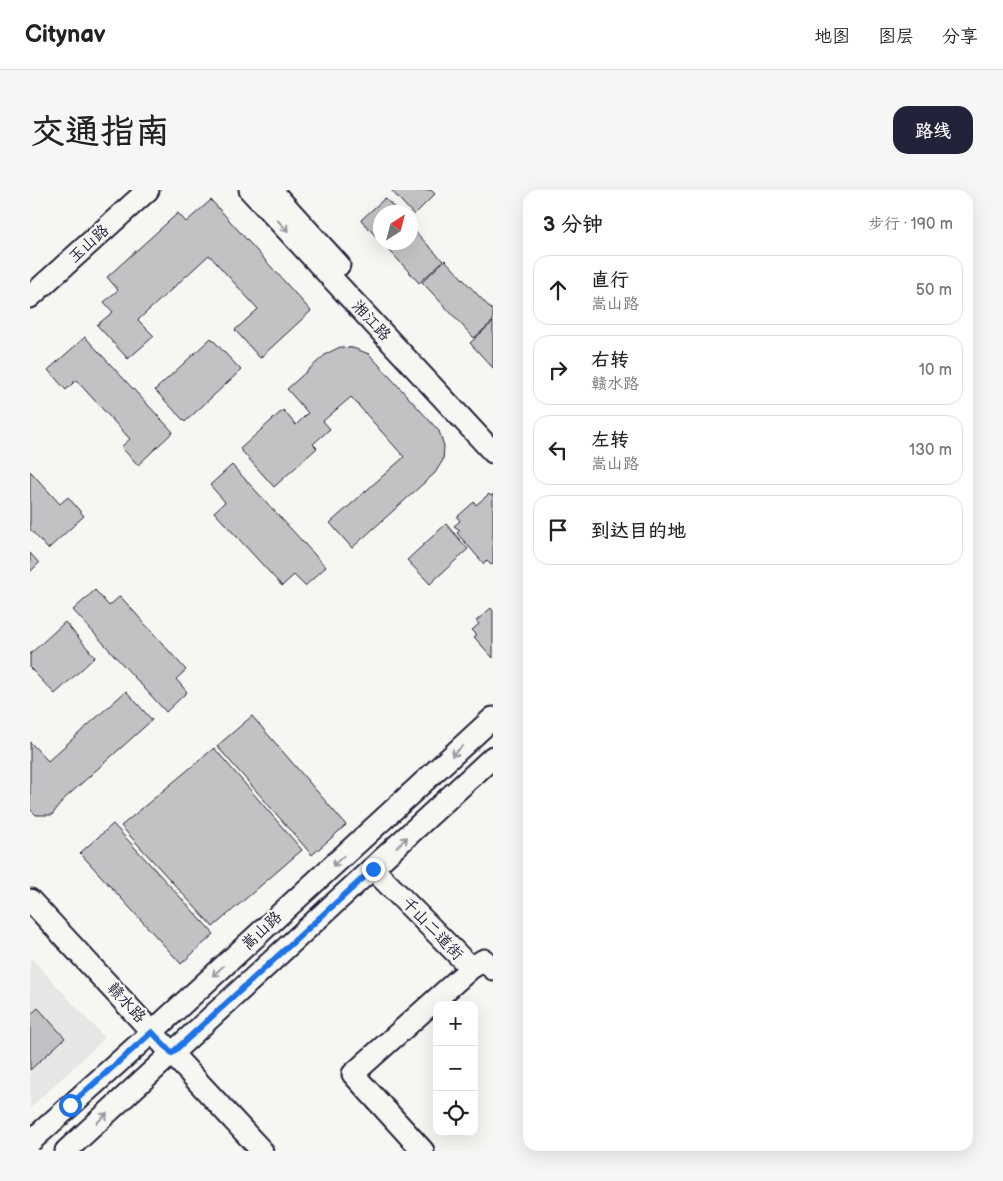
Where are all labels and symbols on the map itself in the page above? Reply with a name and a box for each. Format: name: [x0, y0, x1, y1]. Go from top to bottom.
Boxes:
north arrow: [373, 205, 418, 250]
one-way arrow: [277, 219, 289, 232]
street label: 玉山路: [65, 221, 113, 267]
street label: 湘江路: [348, 297, 394, 345]
one-way arrow: [451, 745, 464, 757]
one-way arrow: [395, 836, 408, 848]
one-way arrow: [331, 855, 344, 867]
route end: [362, 858, 385, 881]
street label: 千山二道街: [397, 894, 467, 964]
street label: 嵩山路: [238, 908, 286, 954]
one-way arrow: [212, 965, 225, 977]
street label: 赣水路: [103, 979, 149, 1027]
route start: [59, 1094, 82, 1117]
one-way arrow: [96, 1112, 108, 1124]

